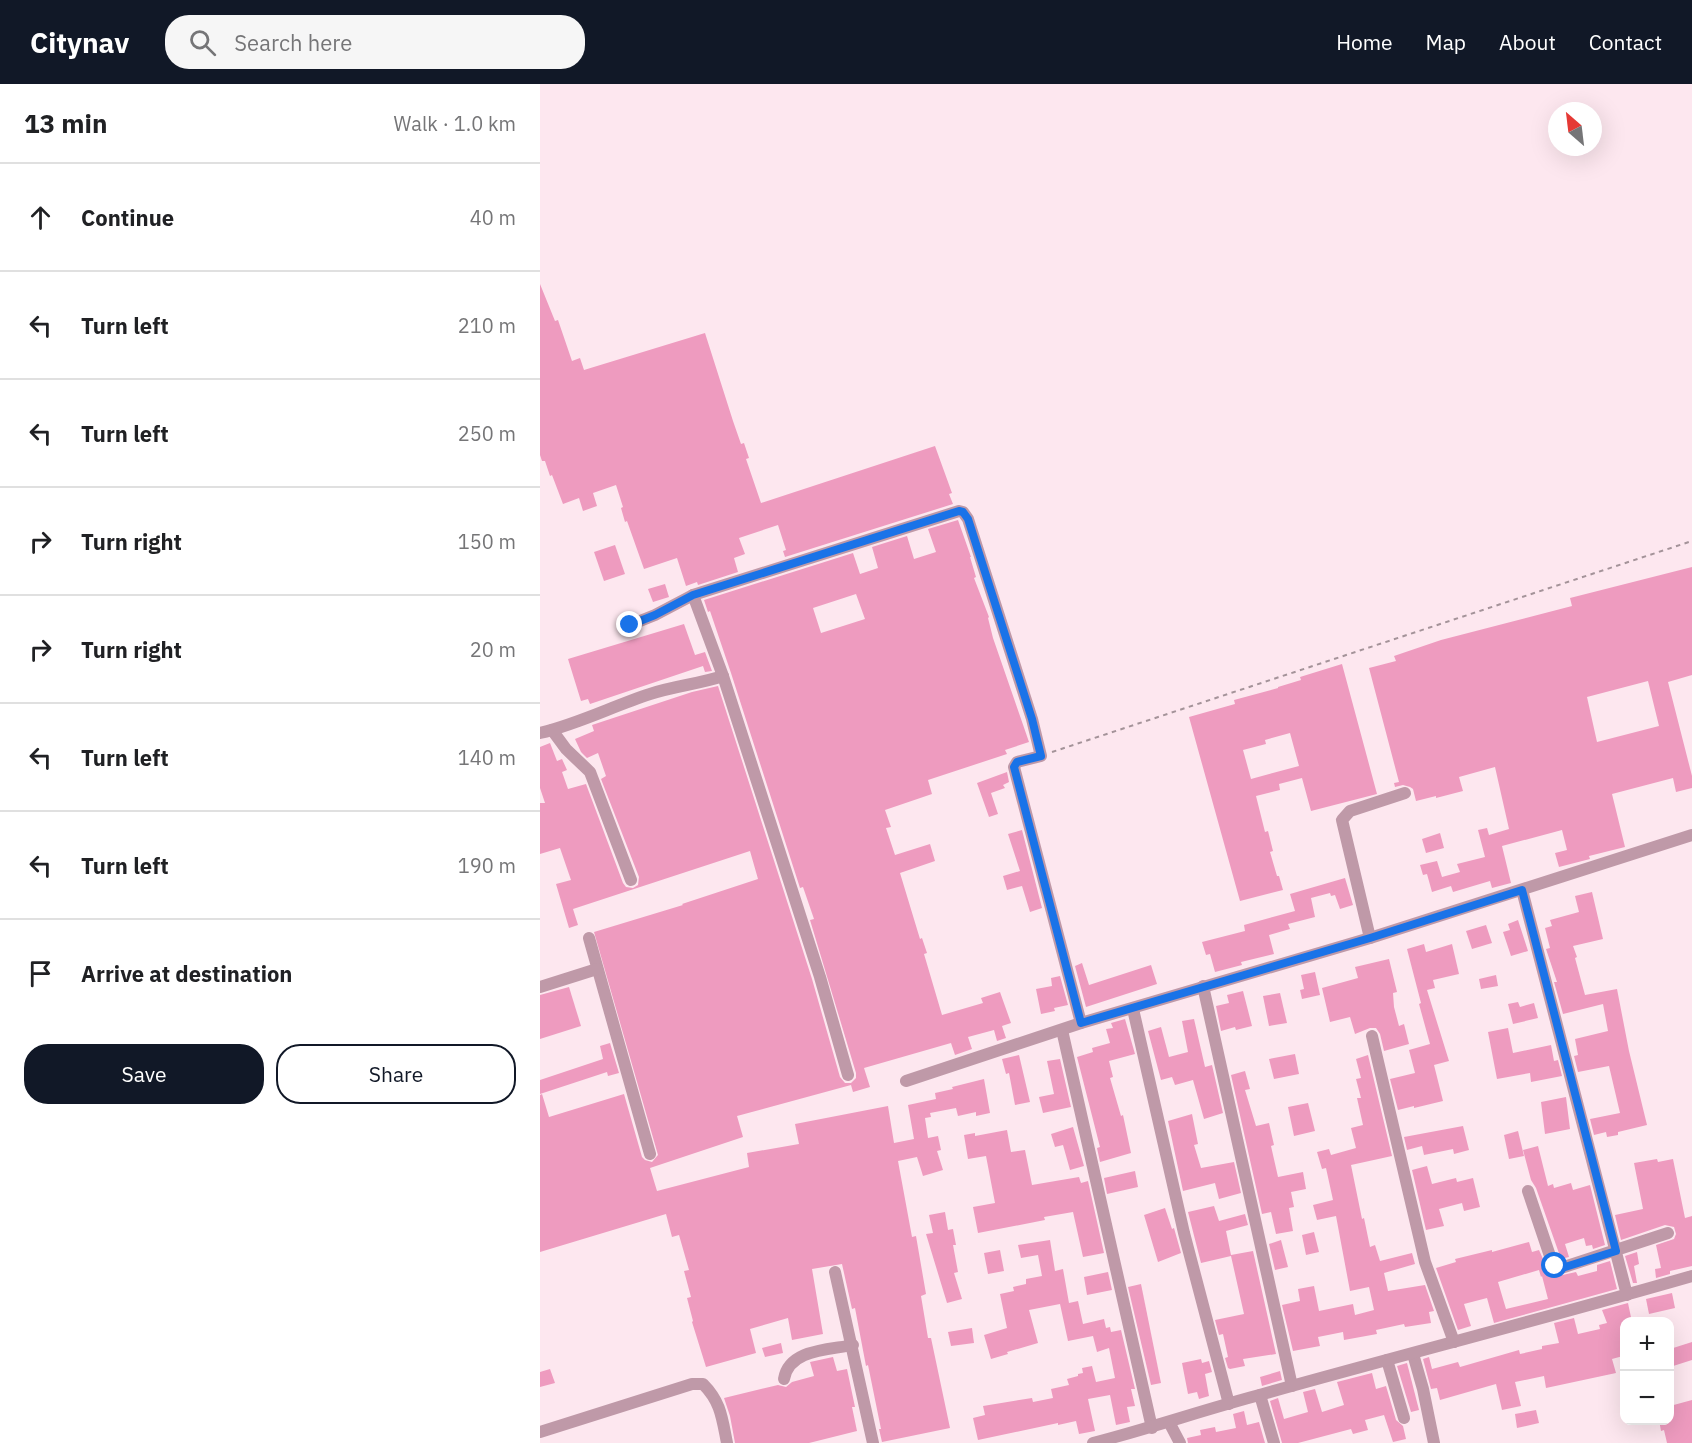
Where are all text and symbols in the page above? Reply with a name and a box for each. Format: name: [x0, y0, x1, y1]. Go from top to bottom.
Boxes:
search box: [165, 15, 585, 69]
text: Citynav: [30, 24, 129, 61]
icon: search: [186, 26, 219, 59]
text: Search here: [234, 28, 352, 57]
text: Home: [1336, 28, 1393, 56]
text: Map: [1426, 28, 1466, 56]
text: About: [1499, 28, 1556, 56]
text: Contact: [1589, 28, 1662, 56]
north arrow: [1548, 102, 1602, 156]
text: 13 min: [24, 106, 108, 140]
text: Walk · 1.0 km: [394, 110, 516, 137]
icon: ahead: [24, 201, 57, 234]
text: Continue: [81, 203, 174, 232]
text: 40 m: [470, 204, 516, 231]
icon: left: [24, 309, 57, 342]
text: Turn left: [81, 311, 169, 340]
text: 210 m: [458, 312, 516, 339]
icon: left: [24, 417, 57, 450]
text: Turn left: [81, 419, 169, 448]
text: 250 m: [458, 420, 516, 447]
icon: right: [24, 525, 57, 558]
text: Turn right: [81, 527, 182, 556]
text: 150 m: [458, 528, 516, 555]
route end: [616, 611, 642, 637]
icon: right: [24, 633, 57, 666]
text: Turn right: [81, 635, 182, 664]
text: 20 m: [470, 636, 516, 663]
icon: left: [24, 741, 57, 774]
text: Turn left: [81, 743, 169, 772]
text: 140 m: [458, 744, 516, 771]
icon: left: [24, 849, 57, 882]
text: Turn left: [81, 851, 169, 880]
text: 190 m: [458, 852, 516, 879]
icon: arrive: [24, 957, 57, 990]
text: Arrive at destination: [81, 959, 292, 988]
button: Save: [24, 1044, 264, 1104]
button: Share: [276, 1044, 516, 1104]
route start: [1541, 1252, 1567, 1278]
map controls: [1620, 1317, 1674, 1425]
button: +: [1620, 1317, 1674, 1371]
button: −: [1620, 1371, 1674, 1425]

